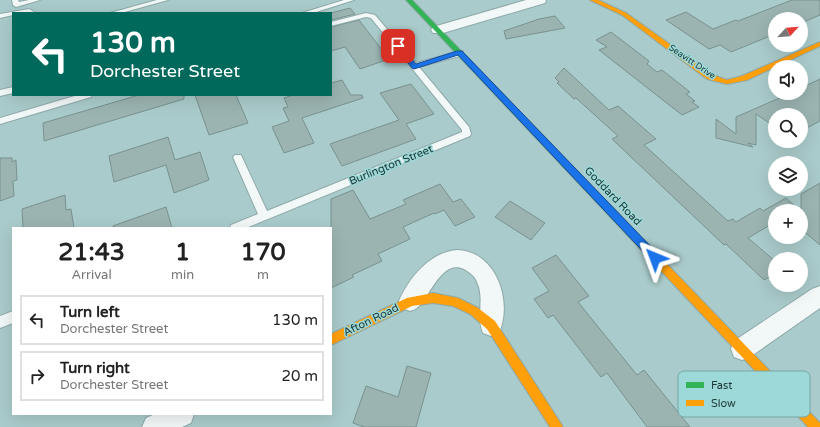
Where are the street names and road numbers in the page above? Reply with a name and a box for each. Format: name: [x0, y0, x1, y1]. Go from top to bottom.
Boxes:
street label: Seavitt Drive: [667, 42, 717, 82]
street label: Burlington Street: [347, 142, 435, 188]
street label: Goddard Road: [582, 164, 644, 228]
street label: Afton Road: [341, 301, 401, 339]

